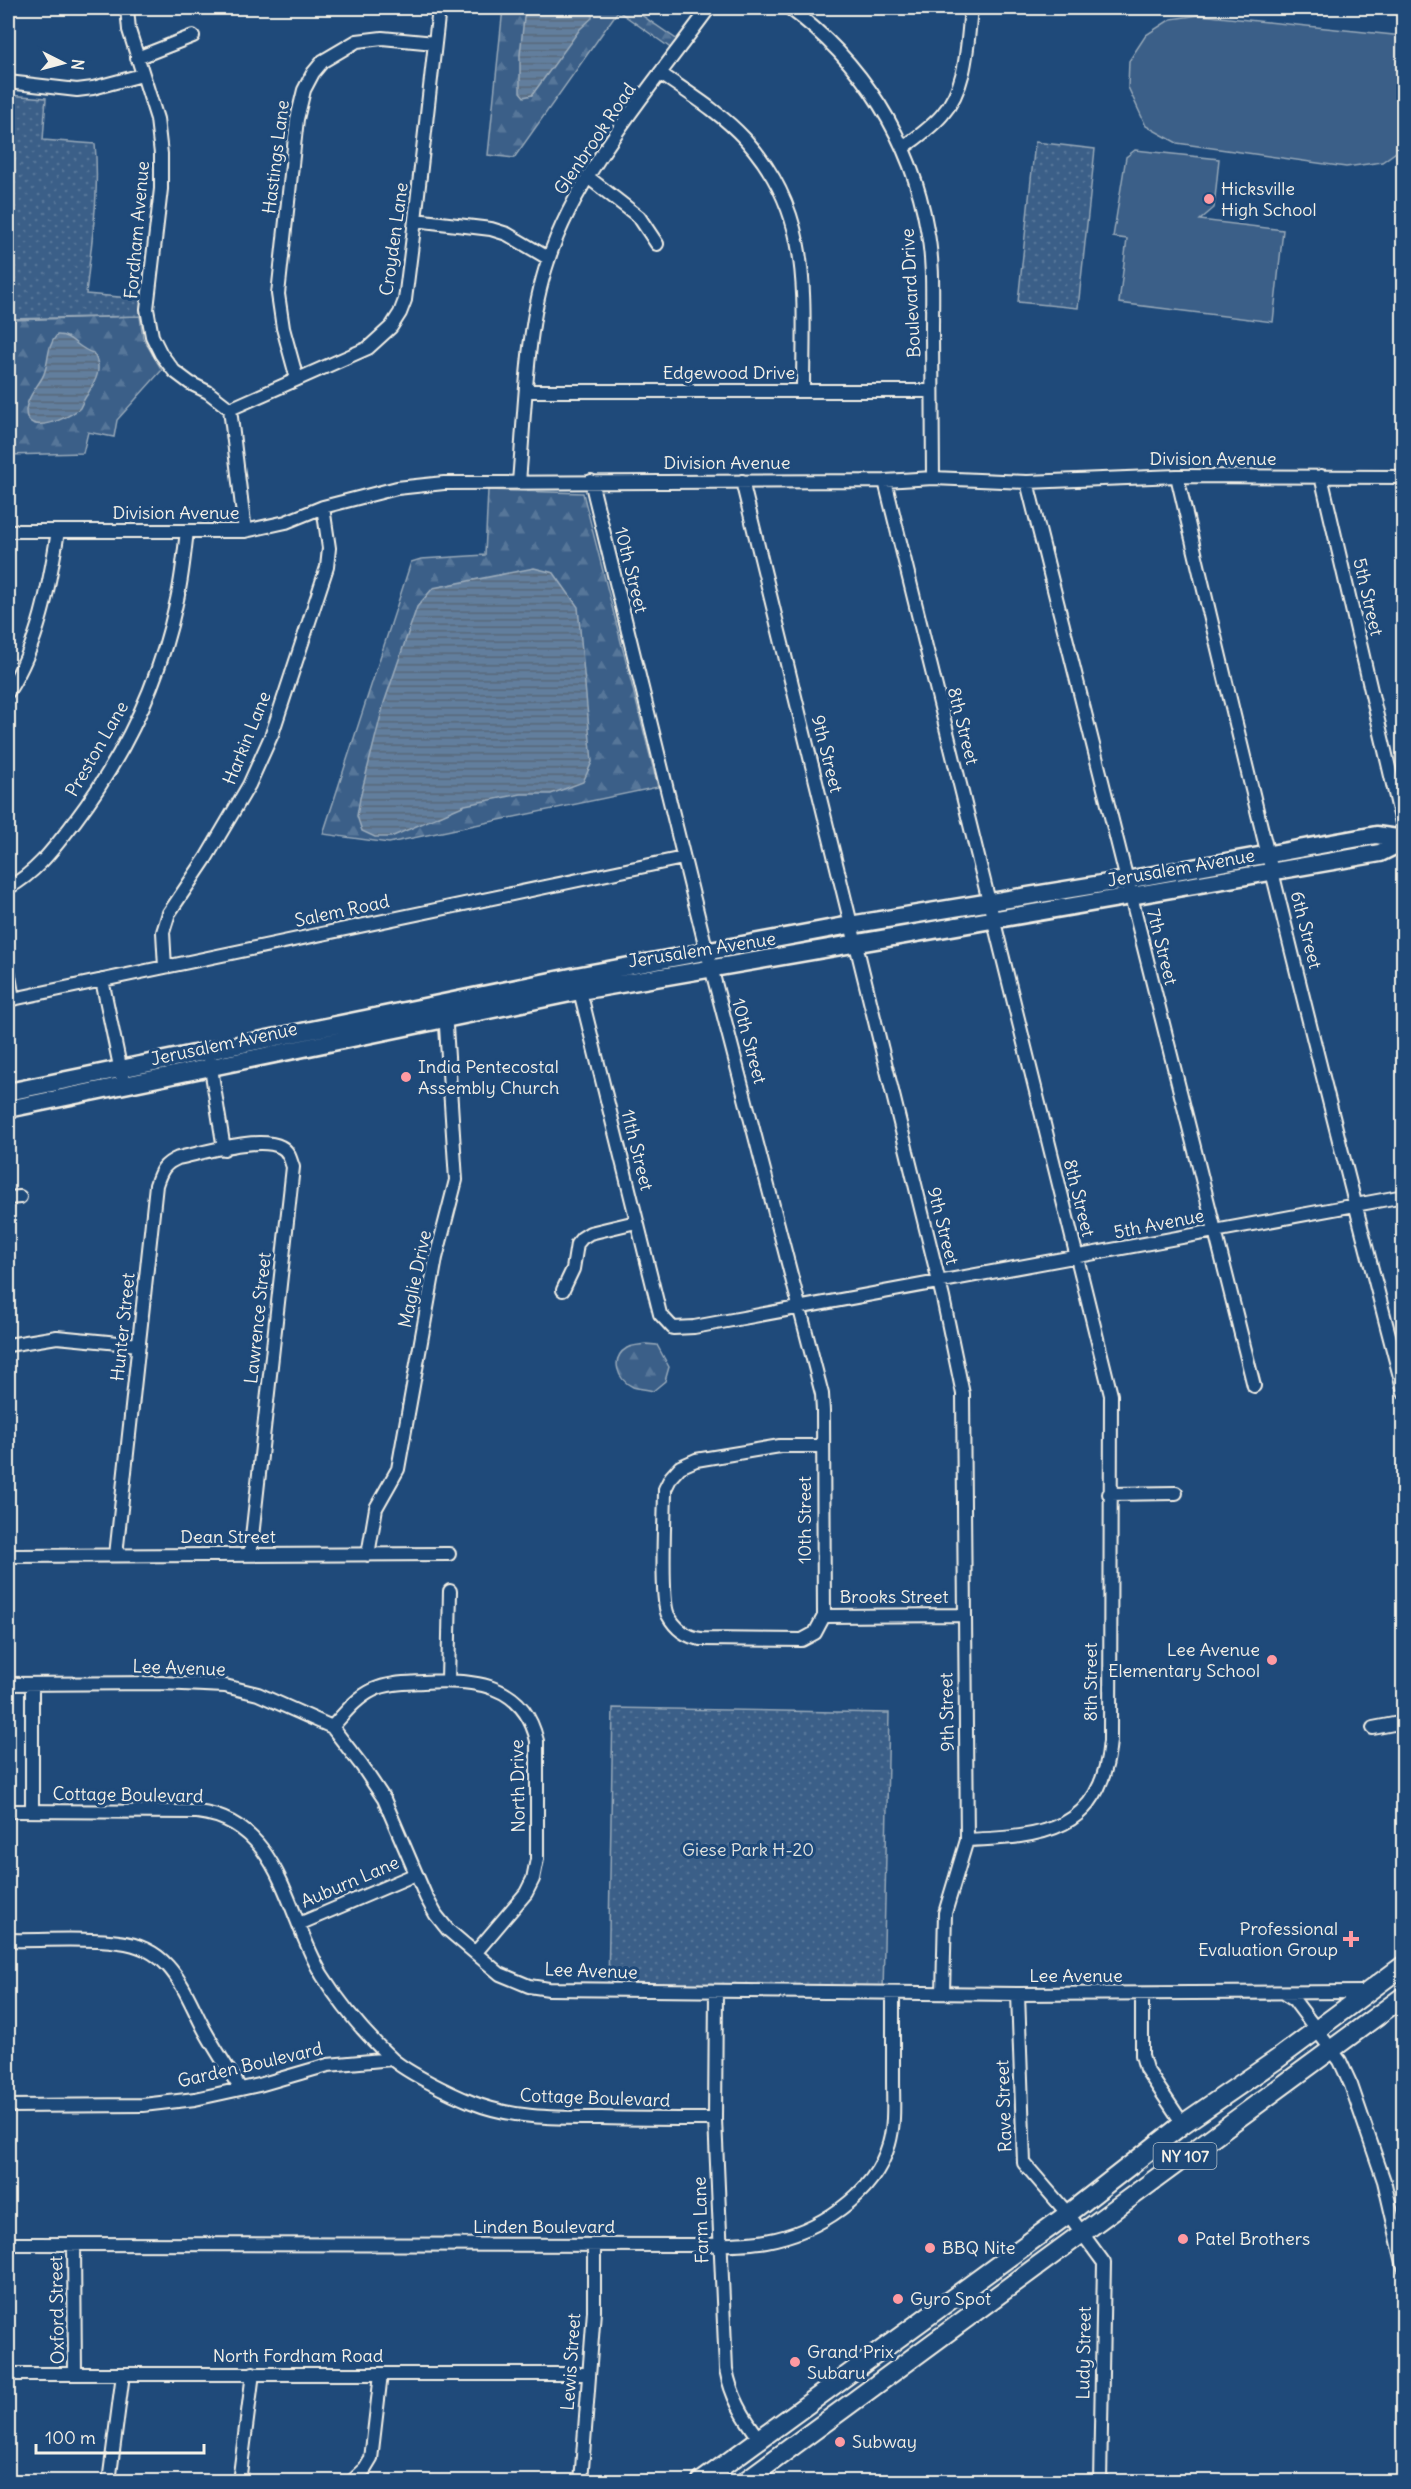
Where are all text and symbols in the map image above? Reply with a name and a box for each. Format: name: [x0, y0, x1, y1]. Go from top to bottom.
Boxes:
north arrow: [33, 33, 93, 93]
text: N: [67, 58, 88, 71]
street label: Glenbrook Road: [549, 78, 641, 199]
street label: Hastings Lane: [257, 99, 294, 215]
street label: Fordham Avenue: [119, 160, 154, 300]
place label: Hicksville High School: [1221, 177, 1317, 221]
street label: Croyden Lane: [374, 181, 413, 297]
marker: Hicksville High School: [1202, 192, 1216, 206]
street label: Boulevard Drive: [896, 228, 925, 358]
street label: Edgewood Drive: [663, 361, 795, 384]
street label: Division Avenue: [1150, 447, 1276, 470]
street label: Division Avenue: [664, 451, 790, 474]
street label: Division Avenue: [113, 501, 239, 524]
street label: 10th Street: [610, 525, 653, 615]
street label: 5th Street: [1348, 556, 1389, 638]
street label: 8th Street: [943, 685, 984, 767]
street label: Harkin Lane: [217, 688, 276, 788]
street label: Preston Lane: [60, 697, 133, 801]
street label: 9th Street: [807, 713, 848, 795]
street label: Jerusalem Avenue: [1105, 843, 1256, 892]
street label: Salem Road: [292, 889, 392, 932]
street label: 6th Street: [1286, 889, 1327, 971]
street label: 7th Street: [1142, 906, 1183, 987]
street label: Jerusalem Avenue: [626, 926, 777, 973]
street label: 10th Street: [727, 995, 772, 1086]
street label: Jerusalem Avenue: [148, 1017, 299, 1070]
place label: India Pentecostal Assembly Church: [418, 1055, 559, 1099]
marker: India Pentecostal Assembly Church: [399, 1070, 413, 1084]
street label: 11th Street: [616, 1107, 659, 1193]
street label: 8th Street: [1059, 1157, 1100, 1239]
street label: 9th Street: [923, 1185, 964, 1267]
street label: 5th Avenue: [1112, 1203, 1206, 1244]
street label: Maglie Drive: [393, 1228, 436, 1330]
street label: Lawrence Street: [239, 1251, 276, 1385]
street label: Hunter Street: [105, 1272, 140, 1382]
street label: 10th Street: [793, 1476, 816, 1564]
street label: Dean Street: [180, 1525, 276, 1548]
street label: Brooks Street: [840, 1585, 948, 1608]
place label: Lee Avenue Elementary School: [1108, 1638, 1260, 1682]
street label: 8th Street: [1079, 1642, 1102, 1722]
marker: Lee Avenue Elementary School: [1265, 1653, 1279, 1667]
street label: Lee Avenue: [132, 1654, 226, 1681]
street label: 9th Street: [934, 1672, 959, 1752]
street label: North Drive: [505, 1739, 530, 1833]
street label: Cottage Boulevard: [52, 1782, 204, 1807]
park label: Giese Park H-20: [682, 1838, 814, 1861]
street label: Auburn Lane: [297, 1851, 402, 1913]
place label: Professional Evaluation Group: [1198, 1917, 1338, 1961]
marker: Professional Evaluation Group: [1342, 1930, 1360, 1948]
street label: Lee Avenue: [544, 1957, 638, 1984]
street label: Lee Avenue: [1029, 1964, 1123, 1987]
street label: Garden Boulevard: [175, 2037, 325, 2092]
street label: Rave Street: [990, 2059, 1017, 2153]
street label: Cottage Boulevard: [519, 2083, 671, 2112]
road number: NY 107: [1154, 2143, 1216, 2169]
street label: Farm Lane: [687, 2176, 714, 2264]
street label: Linden Boulevard: [473, 2215, 615, 2238]
place label: Patel Brothers: [1195, 2227, 1310, 2250]
marker: Patel Brothers: [1176, 2232, 1190, 2246]
place label: BBQ Nite: [942, 2236, 1015, 2259]
marker: BBQ Nite: [923, 2241, 937, 2255]
street label: Oxford Street: [44, 2255, 69, 2365]
place label: Gyro Spot: [910, 2287, 991, 2310]
marker: Gyro Spot: [891, 2292, 905, 2306]
street label: Ludy Street: [1071, 2306, 1096, 2400]
street label: Lewis Street: [556, 2312, 585, 2411]
place label: Grand Prix Subaru: [807, 2340, 894, 2384]
street label: North Fordham Road: [213, 2344, 384, 2367]
marker: Grand Prix Subaru: [788, 2355, 802, 2369]
scale bar: [36, 2417, 204, 2455]
text: 100 m: [45, 2426, 96, 2449]
place label: Subway: [852, 2430, 917, 2453]
marker: Subway: [833, 2435, 847, 2449]

